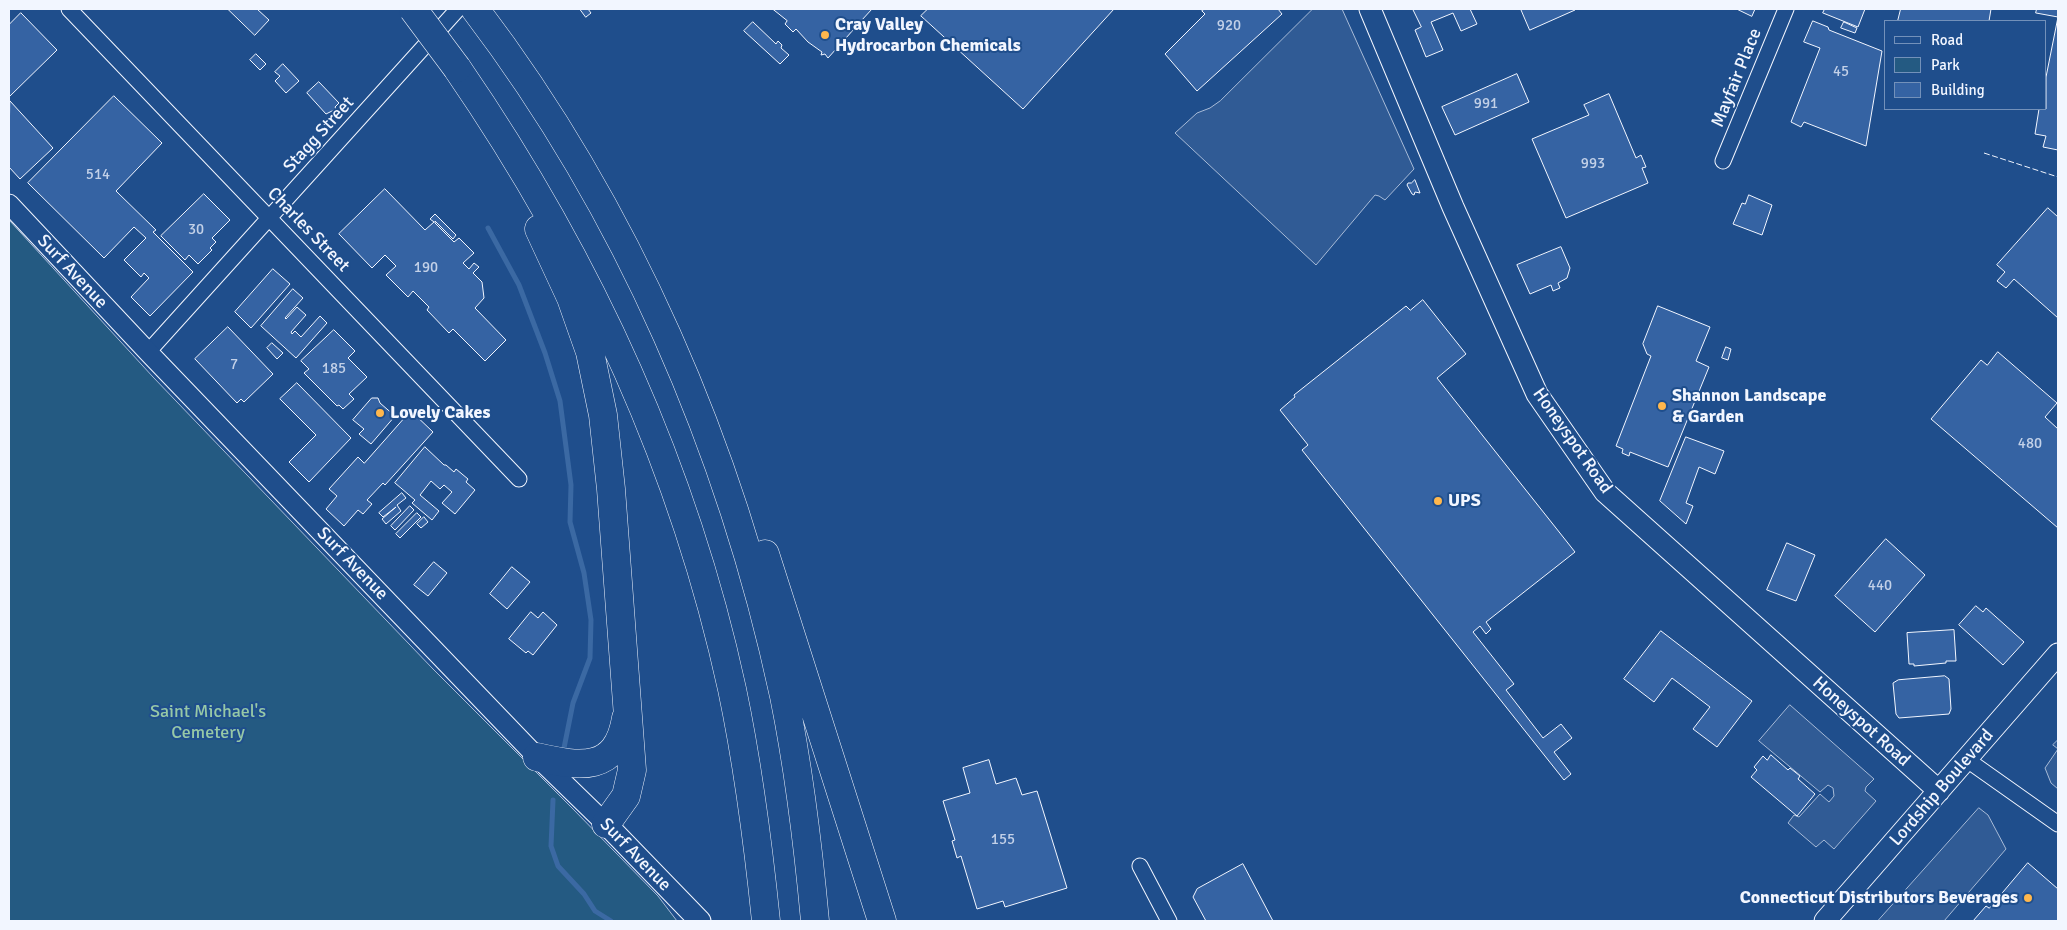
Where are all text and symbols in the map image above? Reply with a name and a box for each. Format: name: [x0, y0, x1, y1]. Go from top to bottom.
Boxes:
place label: Cray Valley Hydrocarbon Chemicals: [835, 14, 1021, 56]
house number: 920: [1217, 17, 1241, 35]
legend: [1884, 20, 2047, 110]
street label: Mayfair Place: [1707, 25, 1767, 131]
marker: Cray Valley Hydrocarbon Chemicals: [819, 29, 831, 41]
text: Road: [1931, 31, 1963, 49]
text: Park: [1931, 56, 1960, 74]
house number: 45: [1833, 63, 1849, 81]
text: Building: [1931, 81, 1985, 99]
street label: Stagg Street: [279, 92, 359, 178]
house number: 991: [1474, 95, 1498, 113]
house number: 993: [1581, 155, 1605, 173]
house number: 514: [86, 166, 110, 184]
street label: Charles Street: [262, 183, 354, 277]
house number: 30: [188, 221, 204, 239]
street label: Surf Avenue: [32, 231, 112, 313]
house number: 190: [414, 259, 438, 277]
house number: 7: [230, 356, 238, 374]
house number: 185: [322, 360, 346, 378]
street label: Honeyspot Road: [1528, 384, 1616, 498]
place label: Shannon Landscape & Garden: [1672, 385, 1826, 428]
marker: Shannon Landscape & Garden: [1656, 400, 1668, 412]
place label: Lovely Cakes: [390, 402, 490, 424]
marker: Lovely Cakes: [374, 407, 386, 419]
house number: 480: [2018, 435, 2042, 453]
place label: UPS: [1448, 490, 1481, 512]
marker: UPS: [1432, 495, 1444, 507]
street label: Surf Avenue: [312, 523, 392, 605]
house number: 440: [1868, 577, 1892, 595]
street label: Honeyspot Road: [1808, 673, 1914, 771]
park label: Saint Michael's Cemetery: [150, 701, 266, 744]
street label: Lordship Boulevard: [1885, 725, 1999, 851]
street label: Surf Avenue: [595, 814, 675, 896]
house number: 155: [991, 831, 1015, 849]
place label: Connecticut Distributors Beverages: [1740, 887, 2018, 909]
marker: Connecticut Distributors Beverages: [2022, 892, 2034, 904]

